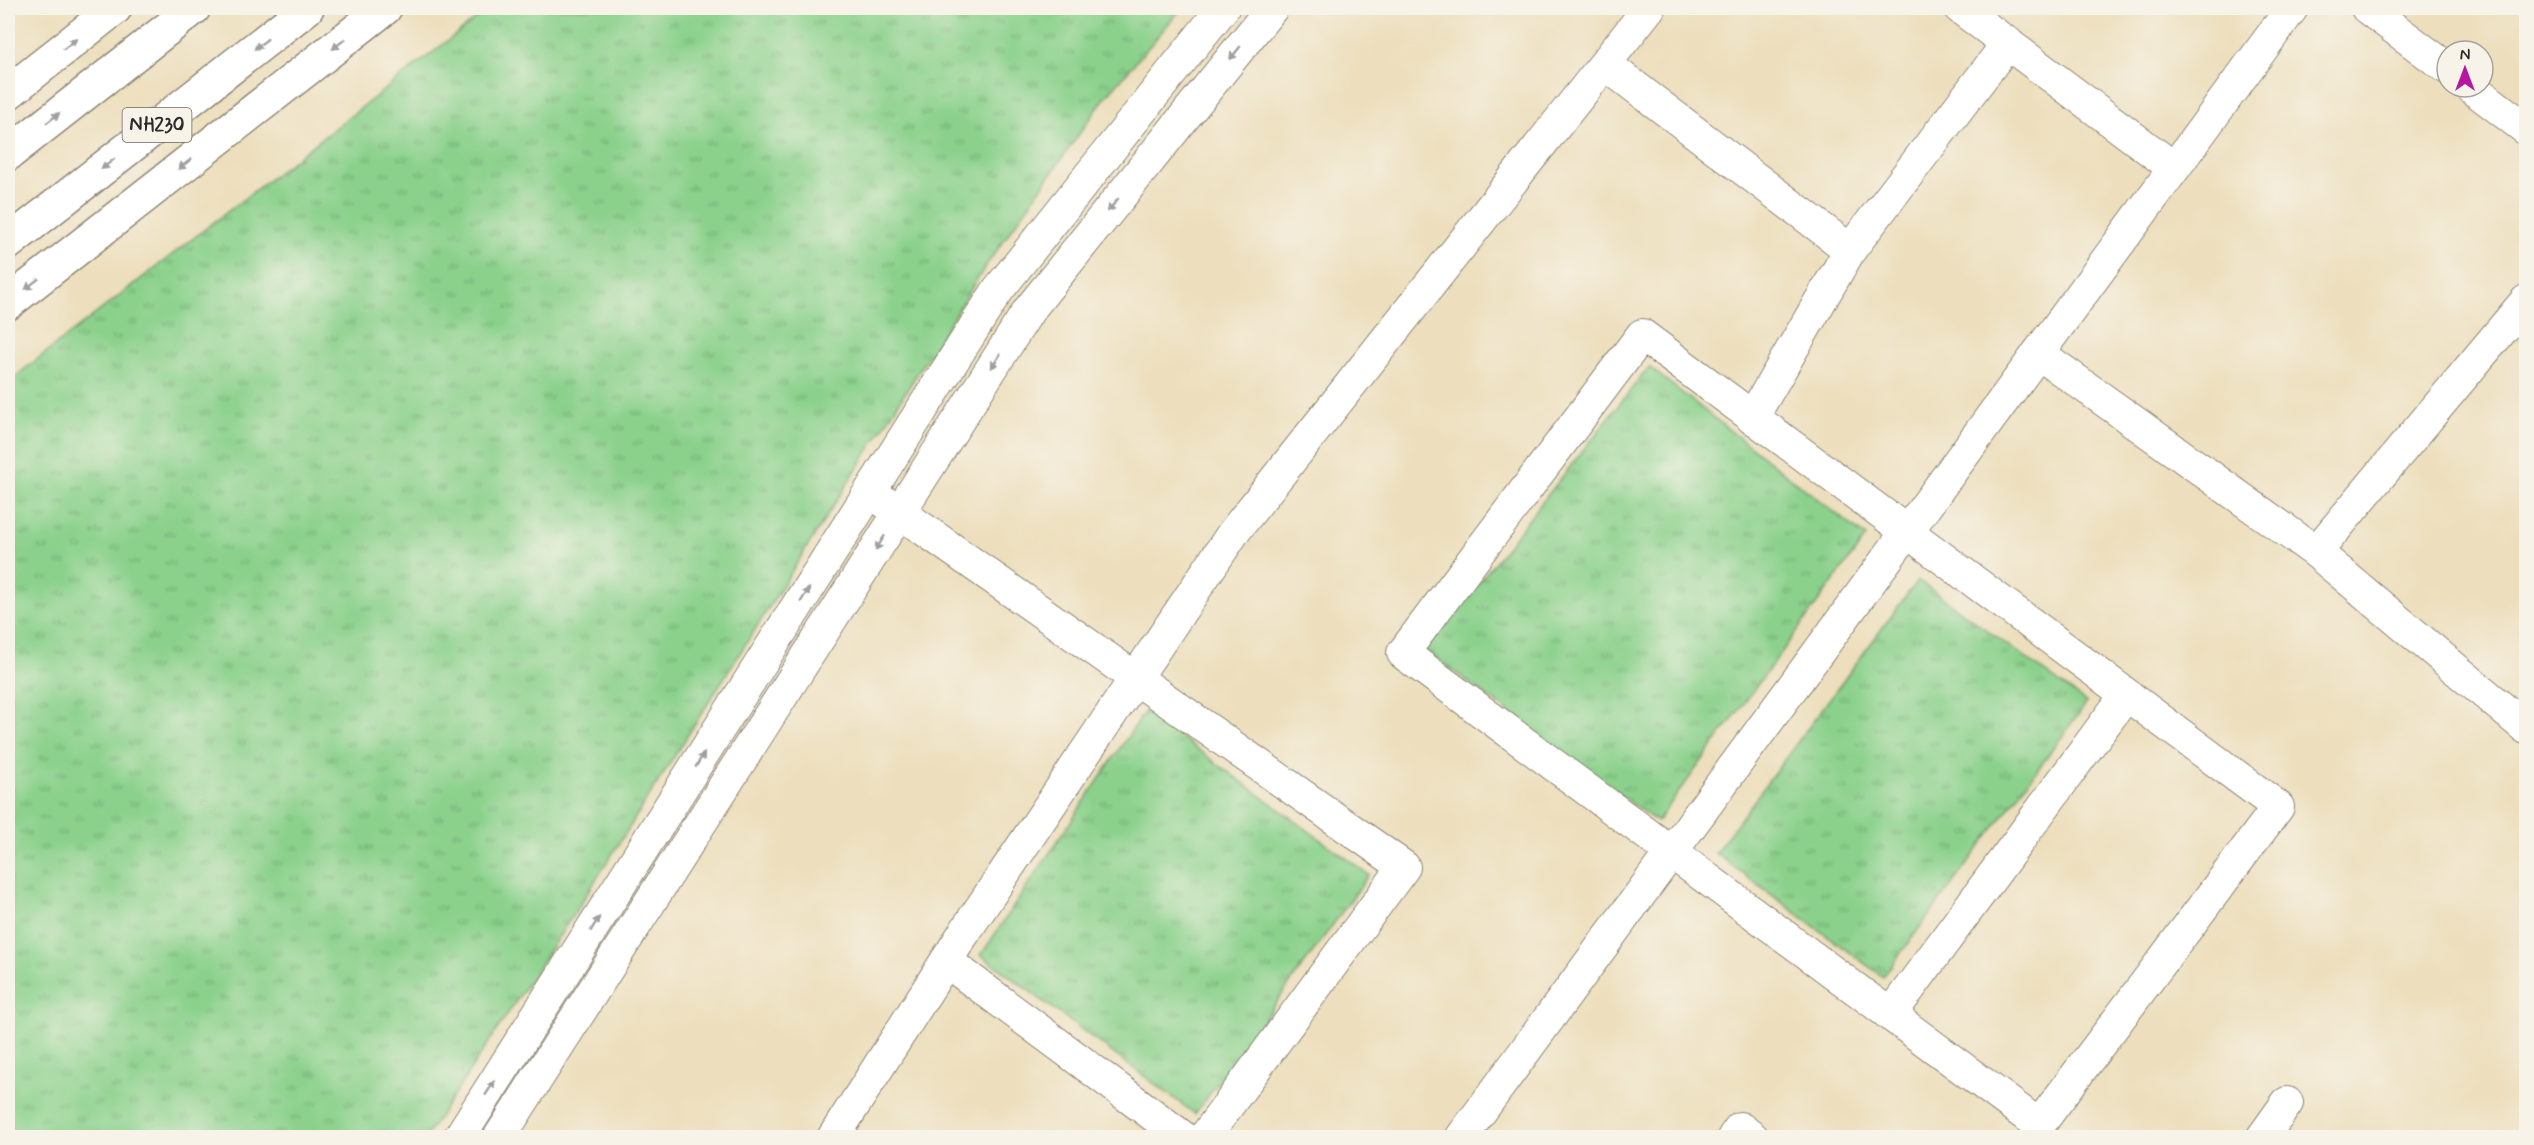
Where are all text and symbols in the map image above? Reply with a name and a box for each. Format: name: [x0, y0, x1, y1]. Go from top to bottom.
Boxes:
one-way arrow: [62, 37, 78, 50]
one-way arrow: [253, 37, 269, 50]
one-way arrow: [331, 37, 347, 50]
north arrow: [2435, 39, 2495, 99]
one-way arrow: [1229, 45, 1242, 61]
text: N: [2460, 45, 2470, 66]
road number: NH230: [122, 108, 192, 142]
one-way arrow: [46, 113, 61, 125]
one-way arrow: [178, 157, 193, 169]
one-way arrow: [100, 158, 115, 170]
one-way arrow: [1107, 197, 1120, 213]
one-way arrow: [24, 278, 40, 291]
one-way arrow: [991, 353, 1002, 369]
one-way arrow: [875, 535, 886, 551]
one-way arrow: [799, 587, 810, 603]
one-way arrow: [694, 752, 706, 768]
one-way arrow: [590, 916, 601, 932]
one-way arrow: [485, 1080, 496, 1097]

